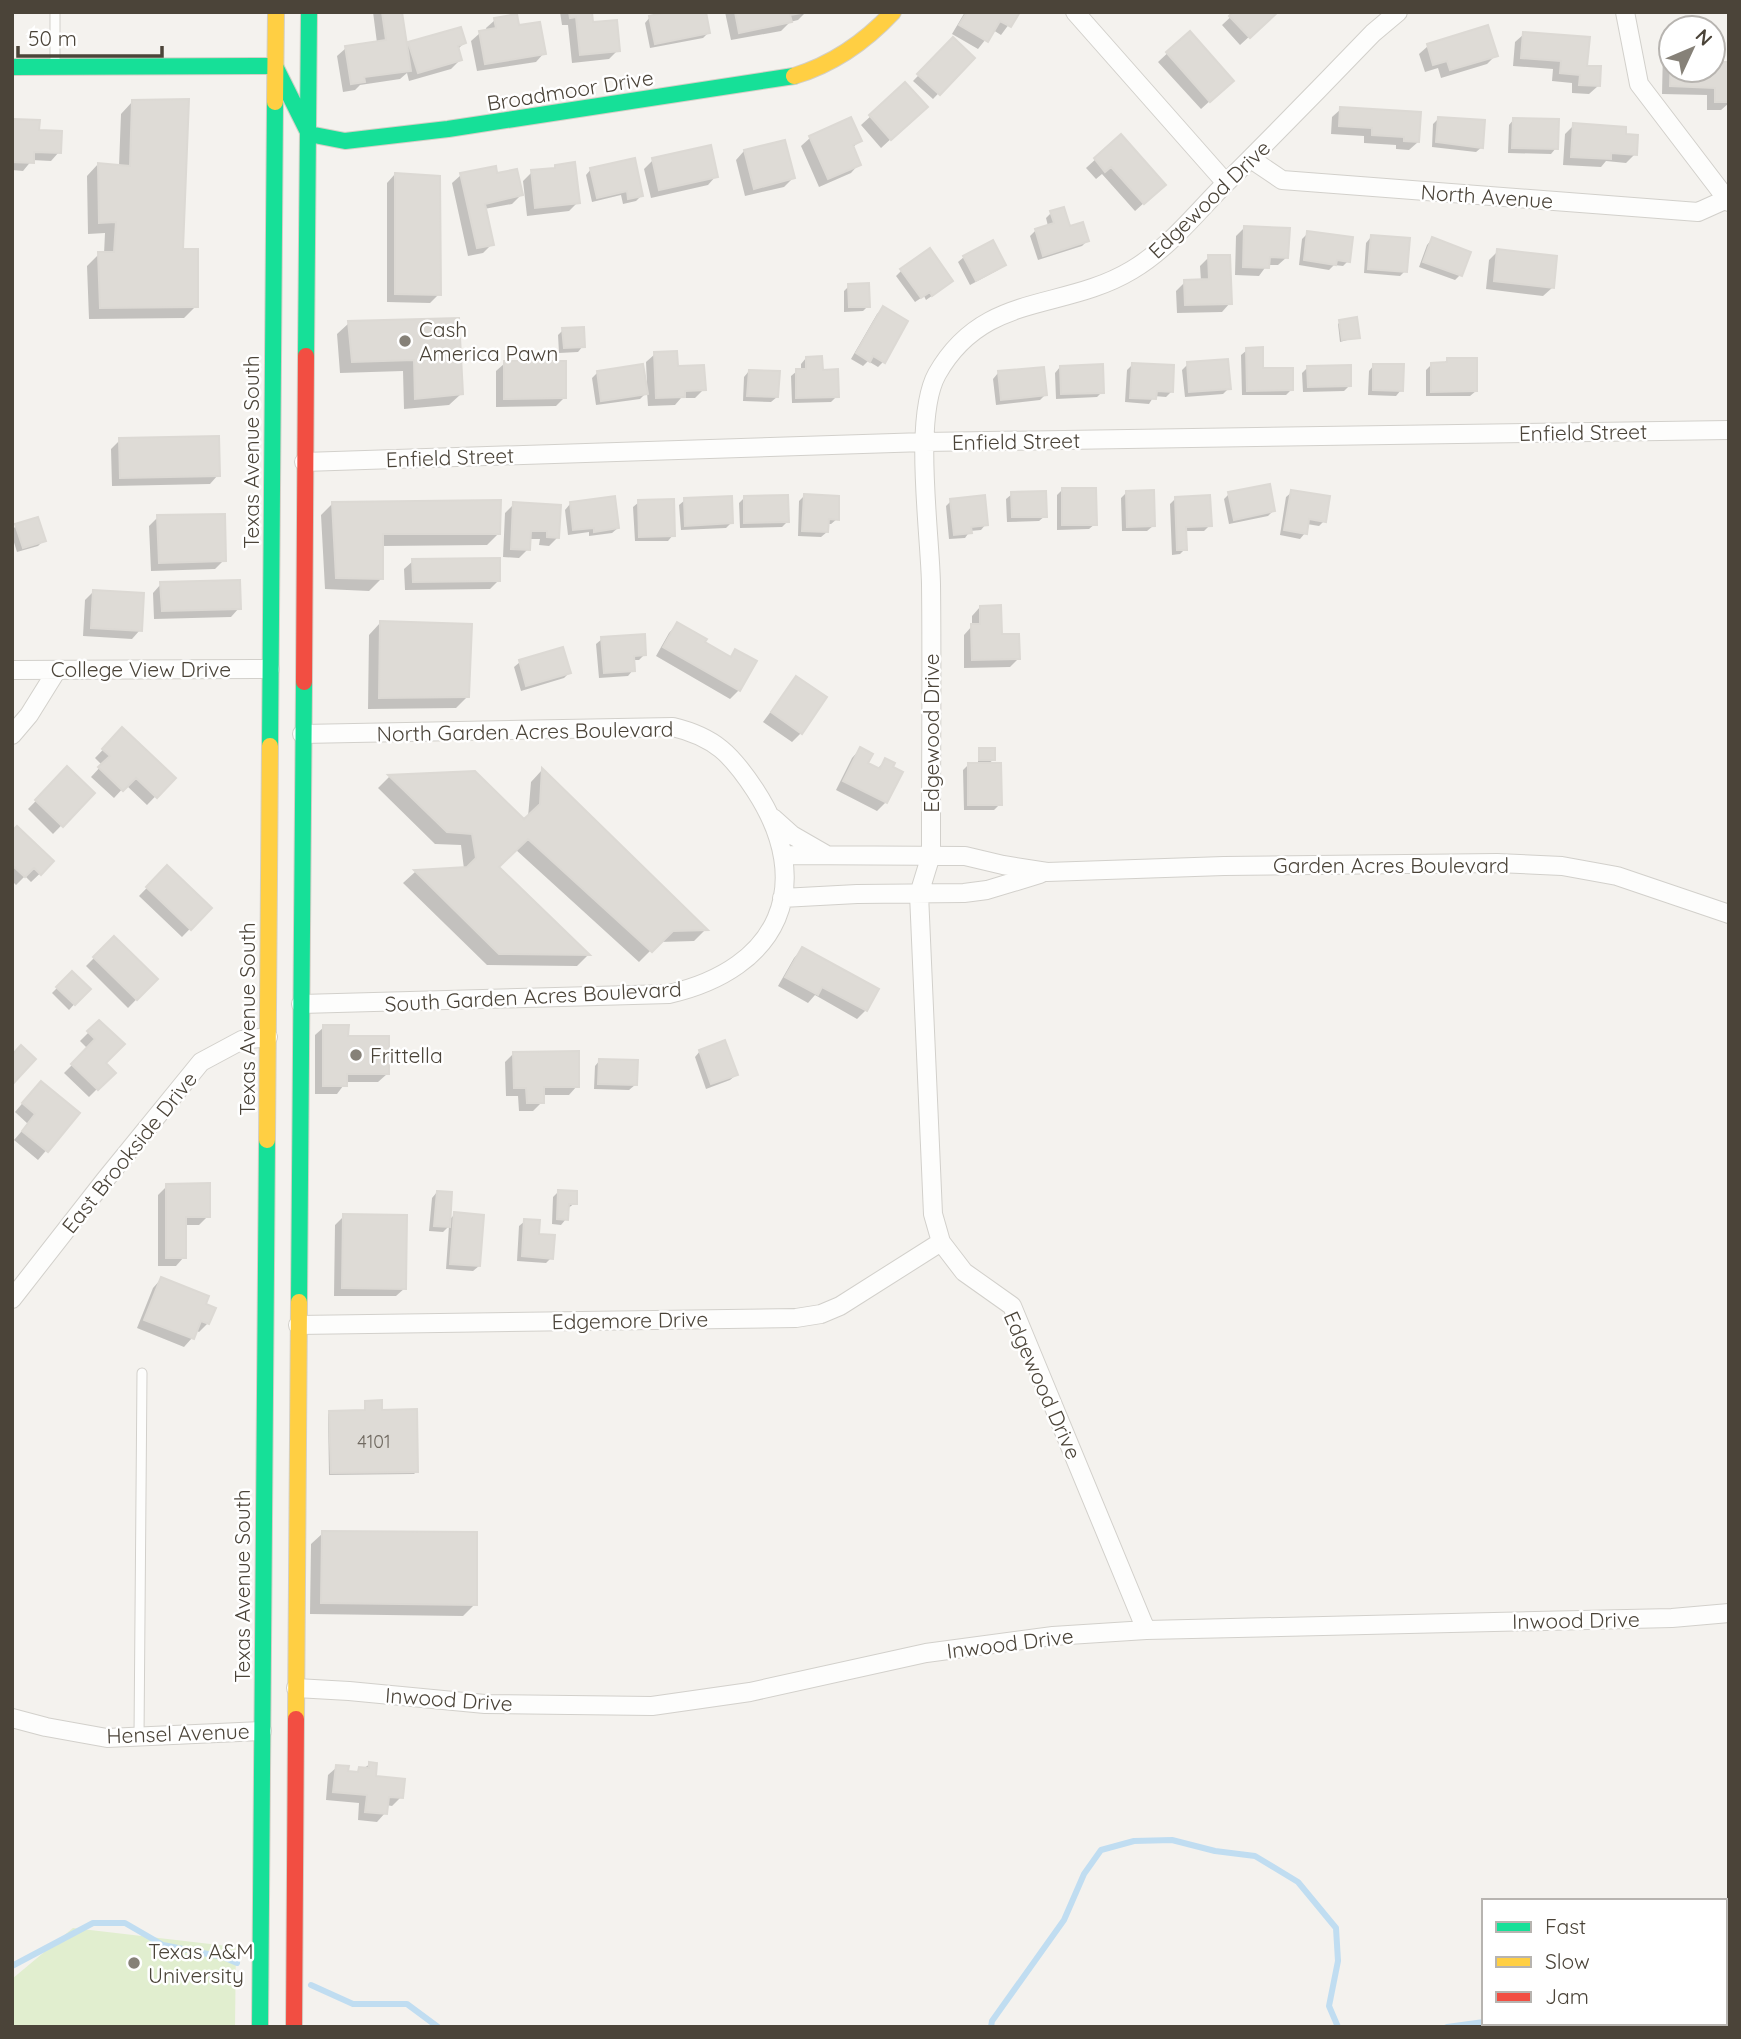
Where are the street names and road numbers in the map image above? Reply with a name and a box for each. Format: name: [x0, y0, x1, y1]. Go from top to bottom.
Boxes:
street label: Broadmoor Drive: [485, 64, 655, 116]
street label: Edgewood Drive: [1143, 134, 1275, 264]
street label: North Avenue: [1420, 178, 1554, 214]
street label: Texas Avenue South: [238, 355, 264, 549]
street label: Enfield Street: [1519, 418, 1647, 446]
street label: Enfield Street: [952, 427, 1080, 455]
street label: Enfield Street: [385, 442, 515, 472]
street label: Edgewood Drive: [918, 653, 944, 813]
street label: College View Drive: [51, 656, 231, 682]
street label: North Garden Acres Boulevard: [376, 715, 674, 747]
street label: Garden Acres Boulevard: [1273, 852, 1509, 878]
street label: Texas Avenue South: [234, 922, 260, 1116]
street label: South Garden Acres Boulevard: [384, 975, 682, 1017]
street label: East Brookside Drive: [56, 1066, 202, 1238]
street label: Edgemore Drive: [551, 1306, 709, 1334]
street label: Edgewood Drive: [999, 1307, 1087, 1463]
street label: Texas Avenue South: [229, 1489, 255, 1683]
street label: Inwood Drive: [1512, 1606, 1640, 1634]
street label: Inwood Drive: [945, 1622, 1075, 1664]
street label: Inwood Drive: [384, 1682, 514, 1716]
street label: Hensel Avenue: [106, 1718, 250, 1748]

